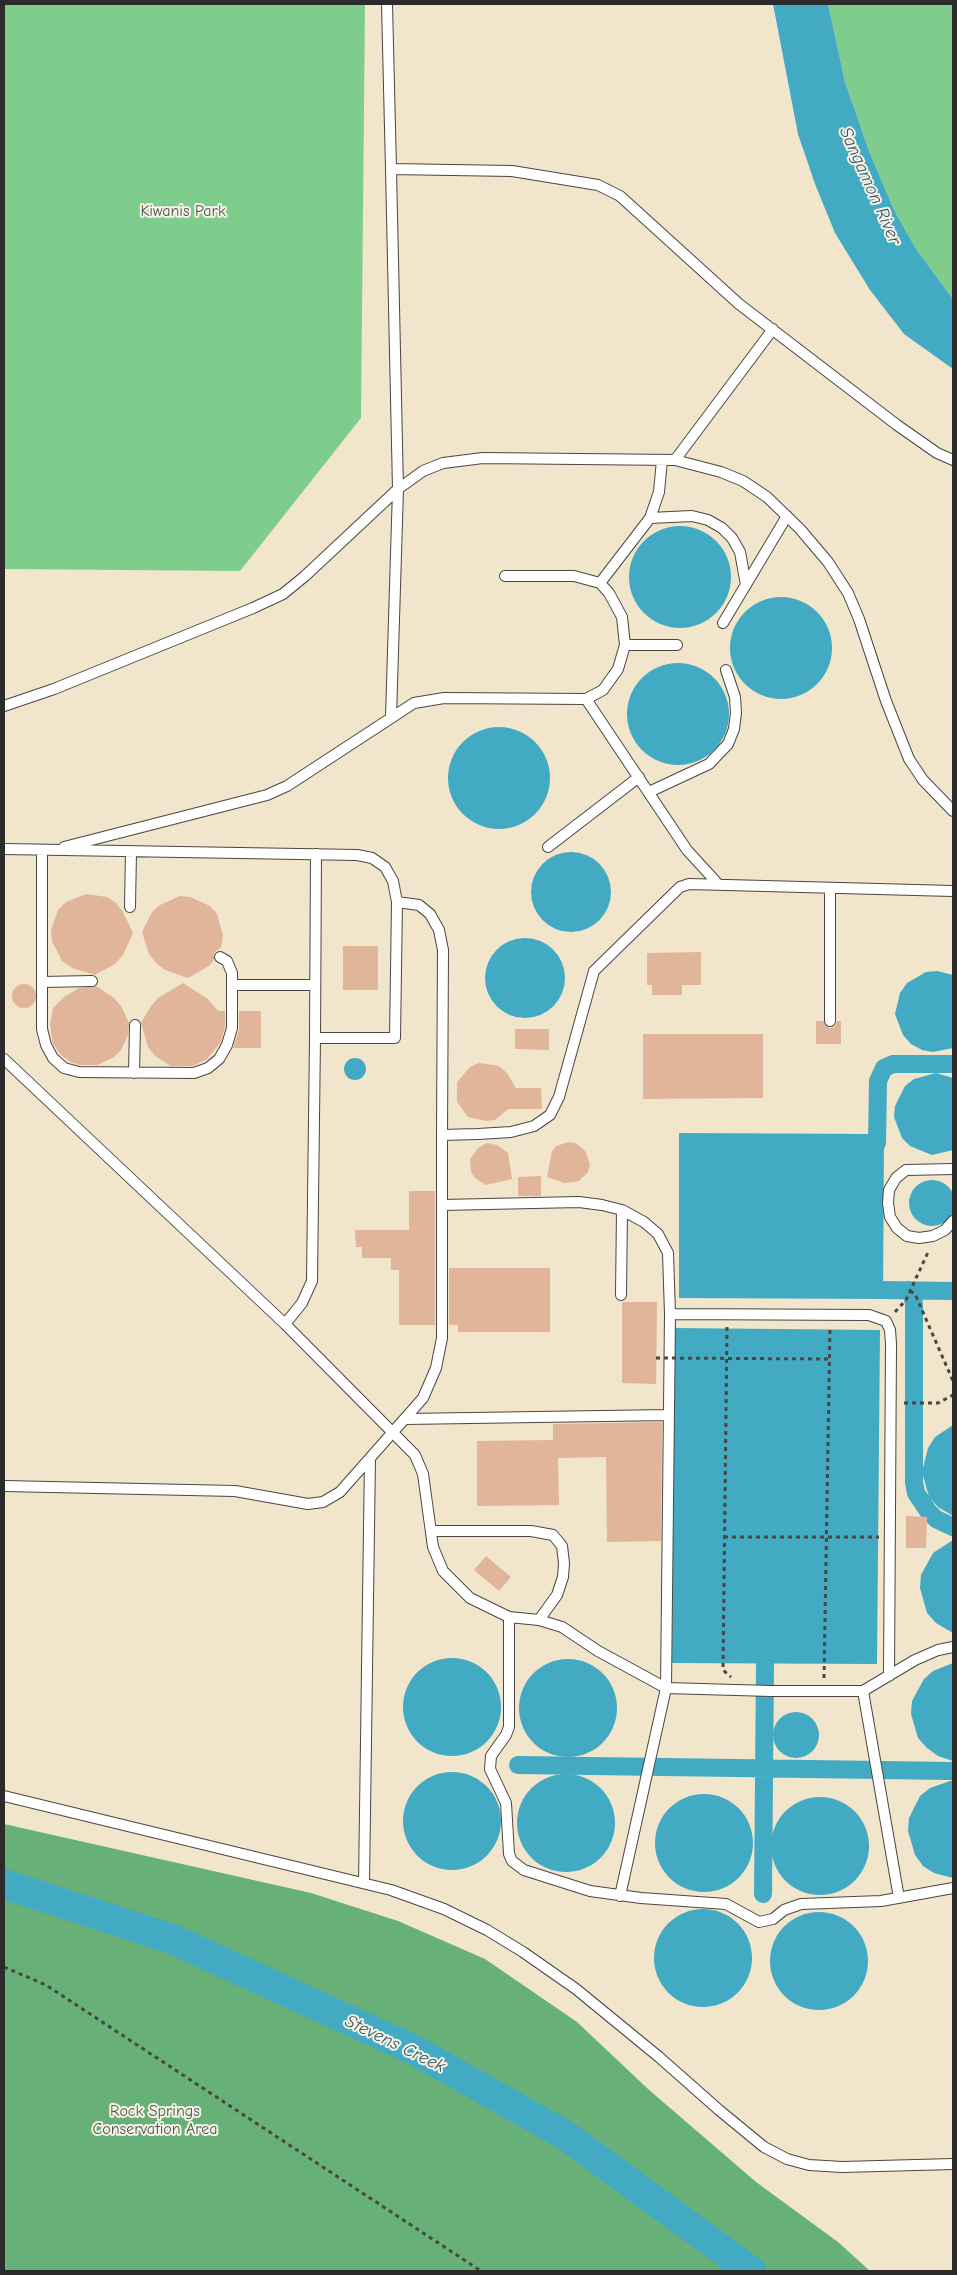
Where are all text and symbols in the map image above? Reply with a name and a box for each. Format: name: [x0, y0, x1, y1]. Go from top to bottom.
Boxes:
water label: Sangamon River: [834, 124, 906, 248]
park label: Kiwanis Park: [140, 201, 226, 221]
water label: Stevens Creek: [341, 2010, 449, 2078]
park label: Rock Springs Conservation Area: [92, 2101, 218, 2139]

